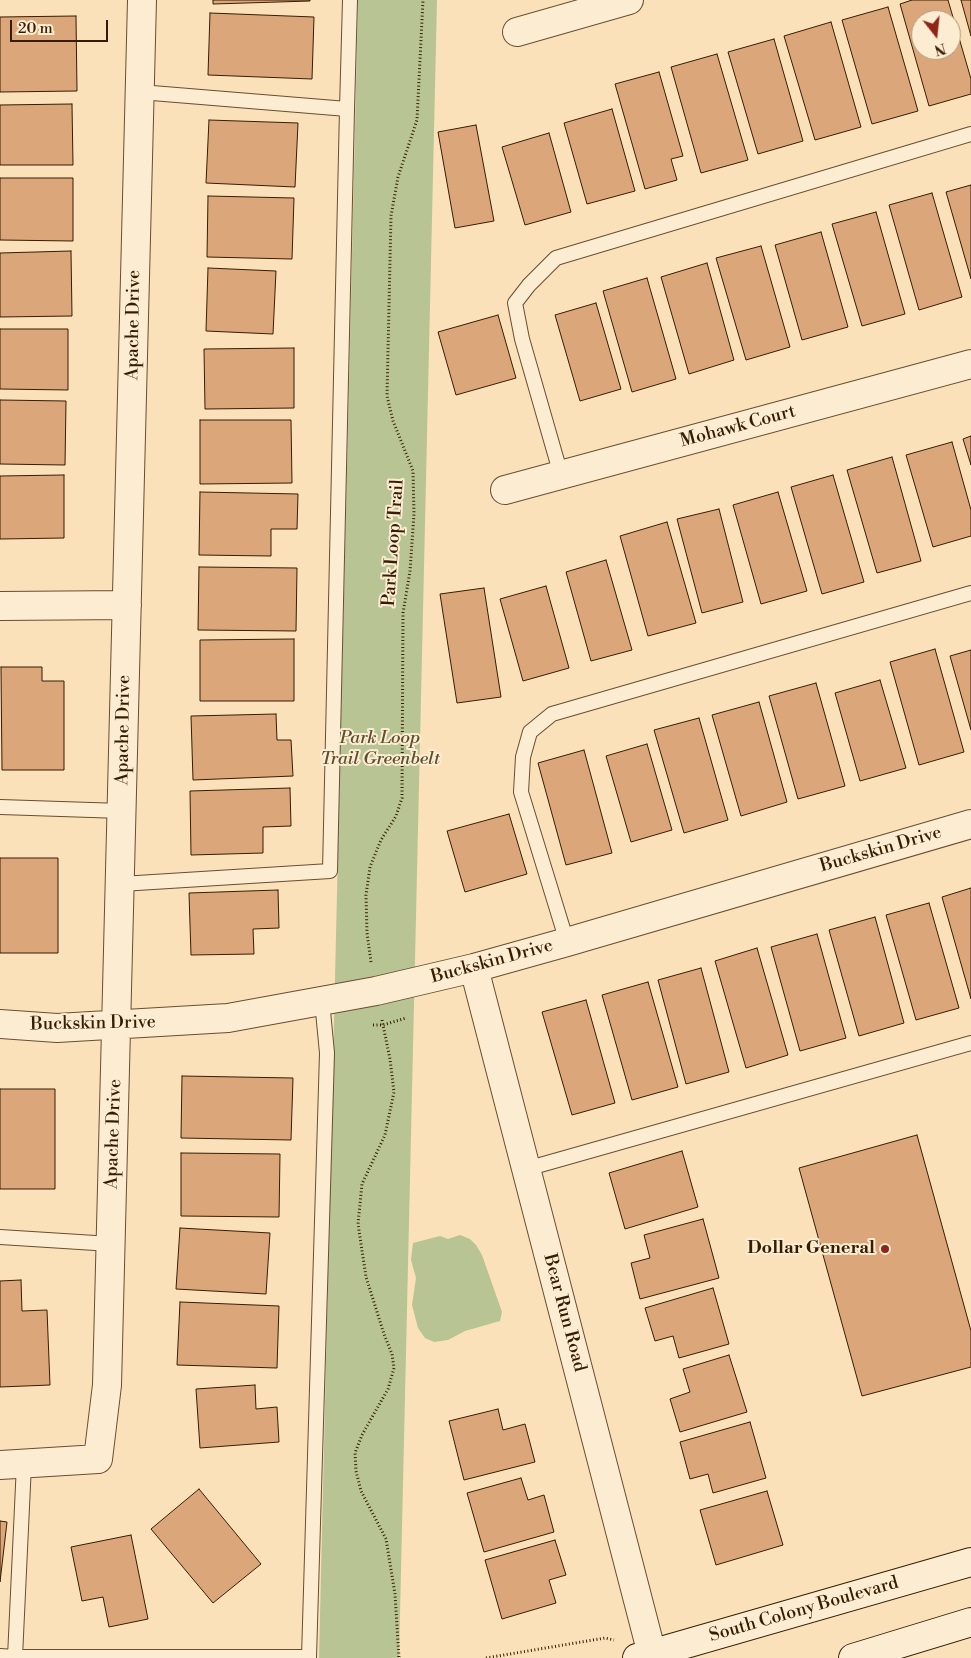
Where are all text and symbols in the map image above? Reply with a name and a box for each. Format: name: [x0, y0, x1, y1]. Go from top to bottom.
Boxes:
scale bar: [12, 10, 110, 42]
north arrow: [911, 10, 961, 60]
text: 20 m: [18, 19, 53, 38]
text: N: [932, 38, 948, 59]
street label: Apache Drive: [122, 270, 146, 380]
street label: Mohawk Court: [678, 401, 798, 453]
street label: Park Loop Trail: [379, 479, 409, 607]
street label: Apache Drive: [112, 675, 136, 785]
park label: Park Loop Trail Greenbelt: [320, 728, 440, 771]
street label: Buckskin Drive: [818, 822, 944, 878]
street label: Buckskin Drive: [429, 935, 555, 989]
street label: Buckskin Drive: [30, 1012, 156, 1036]
street label: Apache Drive: [101, 1079, 127, 1189]
place label: Dollar General: [747, 1238, 875, 1260]
marker: Dollar General: [879, 1243, 891, 1255]
street label: Bear Run Road: [538, 1252, 590, 1374]
street label: South Colony Boulevard: [707, 1573, 901, 1647]

